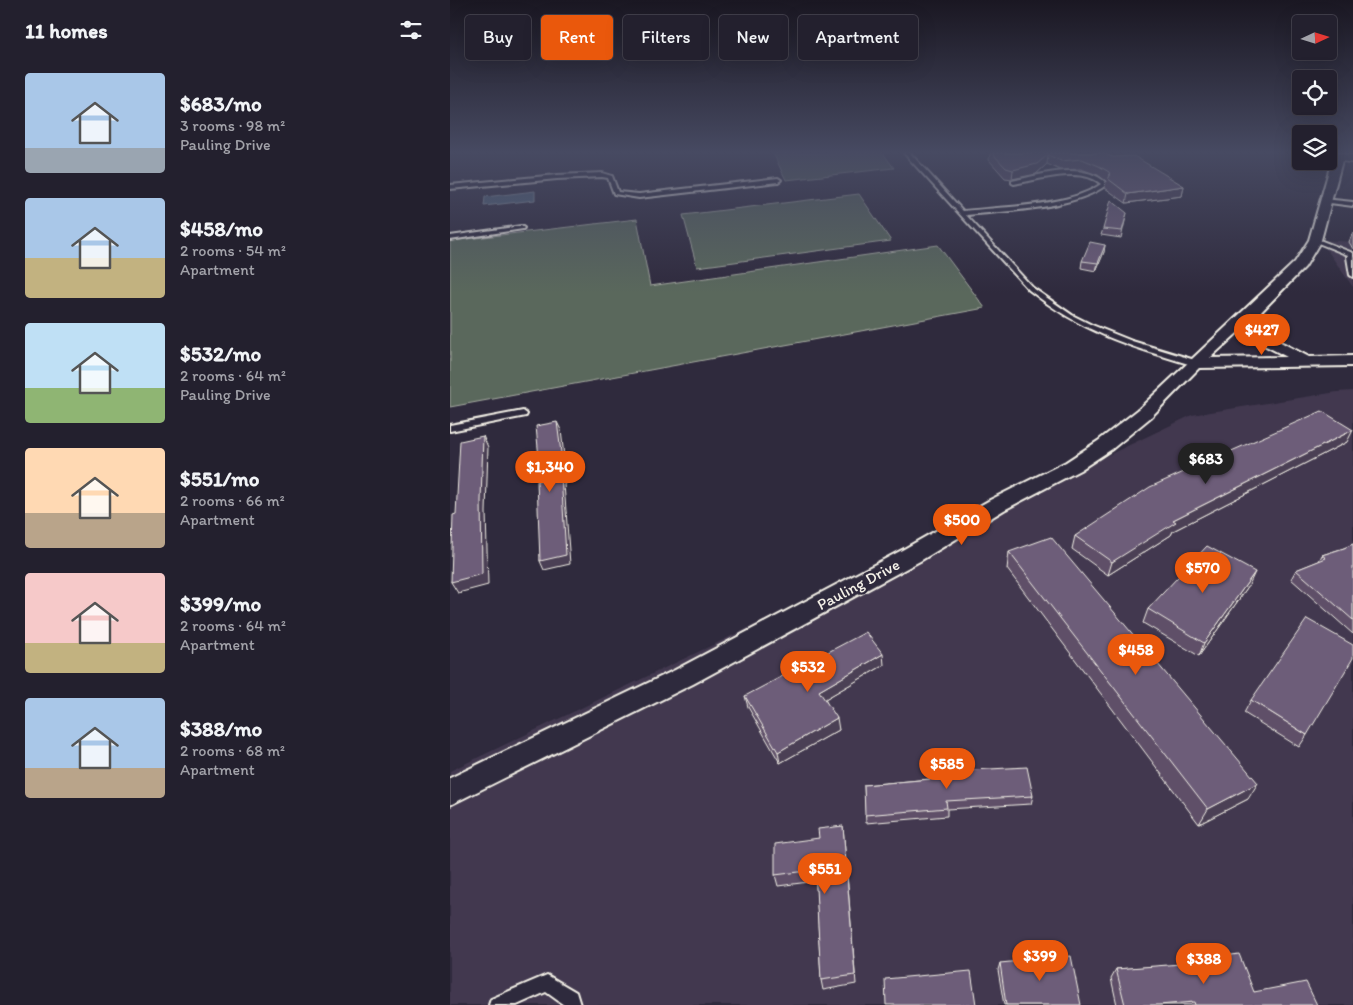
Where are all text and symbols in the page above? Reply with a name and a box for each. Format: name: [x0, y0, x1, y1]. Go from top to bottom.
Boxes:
chip: Buy: [465, 15, 531, 60]
chip: Rent: [541, 15, 613, 60]
chip: Filters: [623, 15, 709, 60]
chip: New: [719, 15, 788, 60]
chip: Apartment: [798, 15, 918, 60]
north arrow: [1292, 15, 1338, 60]
map controls: [1292, 15, 1337, 170]
icon: filters: [397, 16, 425, 44]
text: 11 homes: [25, 18, 108, 43]
button: locate: [1292, 70, 1337, 115]
text: $683/mo: [180, 91, 262, 116]
icon: home: [65, 93, 125, 153]
text: 3 rooms · 98 m²: [180, 116, 285, 135]
button: layers: [1292, 125, 1337, 170]
text: Pauling Drive: [180, 135, 271, 154]
text: $458/mo: [180, 216, 263, 241]
icon: home: [65, 218, 125, 278]
text: 2 rooms · 54 m²: [180, 241, 286, 260]
text: Apartment: [180, 260, 255, 279]
pin: $427: [1232, 314, 1292, 356]
text: $427: [1245, 320, 1279, 339]
text: $532/mo: [180, 341, 261, 366]
icon: home: [65, 343, 125, 403]
text: 2 rooms · 64 m²: [180, 366, 286, 385]
text: Pauling Drive: [180, 385, 271, 404]
pin: $683: [1176, 442, 1236, 485]
text: $683: [1189, 449, 1223, 468]
pin: $1,340: [509, 450, 591, 493]
text: $1,340: [526, 457, 574, 476]
text: $551/mo: [180, 466, 260, 491]
icon: home: [65, 468, 125, 528]
text: 2 rooms · 66 m²: [180, 491, 285, 510]
pin: $500: [932, 504, 992, 546]
text: Apartment: [180, 510, 255, 529]
text: $500: [944, 510, 980, 529]
pin: $570: [1173, 552, 1233, 594]
street label: Pauling Drive: [814, 555, 903, 614]
text: $570: [1186, 558, 1220, 577]
text: $399/mo: [180, 591, 261, 616]
icon: home: [65, 593, 125, 653]
text: 2 rooms · 64 m²: [180, 616, 286, 635]
pin: $458: [1106, 634, 1166, 676]
text: Apartment: [180, 635, 255, 654]
text: $458: [1119, 640, 1153, 659]
pin: $532: [778, 650, 838, 693]
text: $532: [791, 657, 825, 676]
text: $388/mo: [180, 716, 262, 741]
icon: home: [65, 718, 125, 778]
text: 2 rooms · 68 m²: [180, 741, 285, 760]
pin: $585: [917, 748, 977, 790]
text: $585: [930, 754, 964, 773]
text: Apartment: [180, 760, 255, 779]
pin: $551: [795, 852, 855, 895]
text: $551: [809, 859, 841, 878]
pin: $399: [1010, 940, 1070, 982]
pin: $388: [1174, 942, 1234, 985]
text: $399: [1023, 946, 1057, 965]
text: $388: [1187, 949, 1221, 968]

